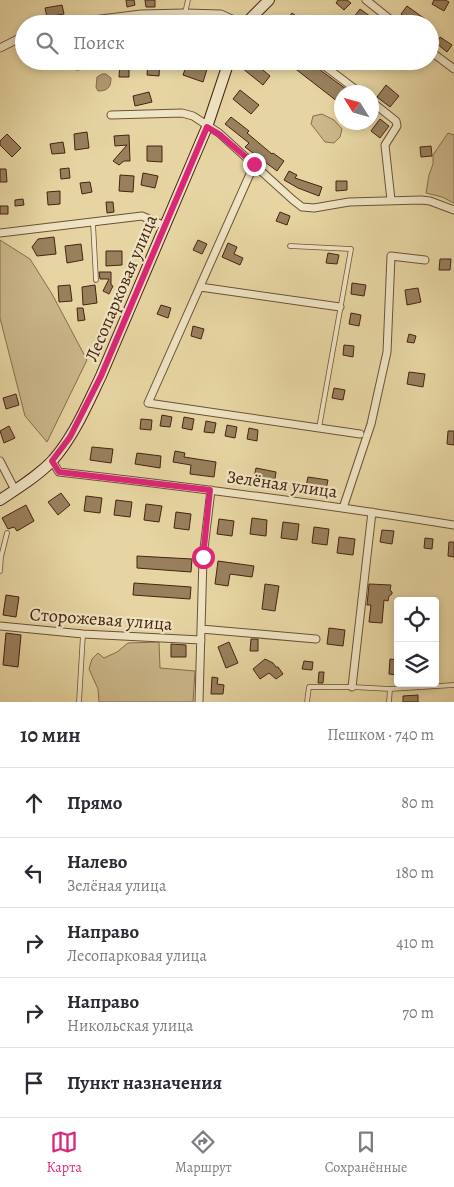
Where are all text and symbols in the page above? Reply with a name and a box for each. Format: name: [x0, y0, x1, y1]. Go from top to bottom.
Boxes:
search box: [15, 15, 439, 70]
icon: search: [33, 29, 61, 57]
text: Поиск: [73, 30, 125, 56]
north arrow: [334, 85, 379, 130]
route end: [243, 153, 266, 176]
street label: Лесопарковая улица: [79, 210, 163, 365]
street label: Зелёная улица: [225, 464, 340, 504]
route start: [192, 546, 215, 569]
map controls: [394, 597, 439, 687]
button: locate: [394, 597, 439, 642]
street label: Сторожевая улица: [29, 602, 174, 636]
button: layers: [394, 642, 439, 687]
text: 10 мин: [20, 721, 81, 749]
text: Пешком · 740 m: [327, 724, 434, 746]
icon: ahead: [20, 789, 48, 817]
text: Прямо: [67, 790, 122, 816]
text: 80 m: [401, 792, 434, 814]
text: Налево: [67, 849, 127, 875]
icon: left: [20, 859, 48, 887]
text: 180 m: [396, 862, 434, 884]
text: Зелёная улица: [67, 875, 166, 897]
text: Направо: [67, 919, 139, 945]
icon: right: [20, 929, 48, 957]
text: 410 m: [396, 932, 434, 954]
text: Лесопарковая улица: [67, 945, 207, 967]
text: Направо: [67, 989, 139, 1015]
icon: right: [20, 999, 48, 1027]
text: 70 m: [402, 1002, 434, 1024]
text: Никольская улица: [67, 1015, 193, 1037]
icon: arrive: [20, 1069, 48, 1097]
text: Пункт назначения: [67, 1070, 222, 1096]
tab: Карта: [47, 1128, 82, 1177]
tab: Маршрут: [175, 1128, 232, 1177]
tab: Сохранённые: [325, 1128, 407, 1177]

